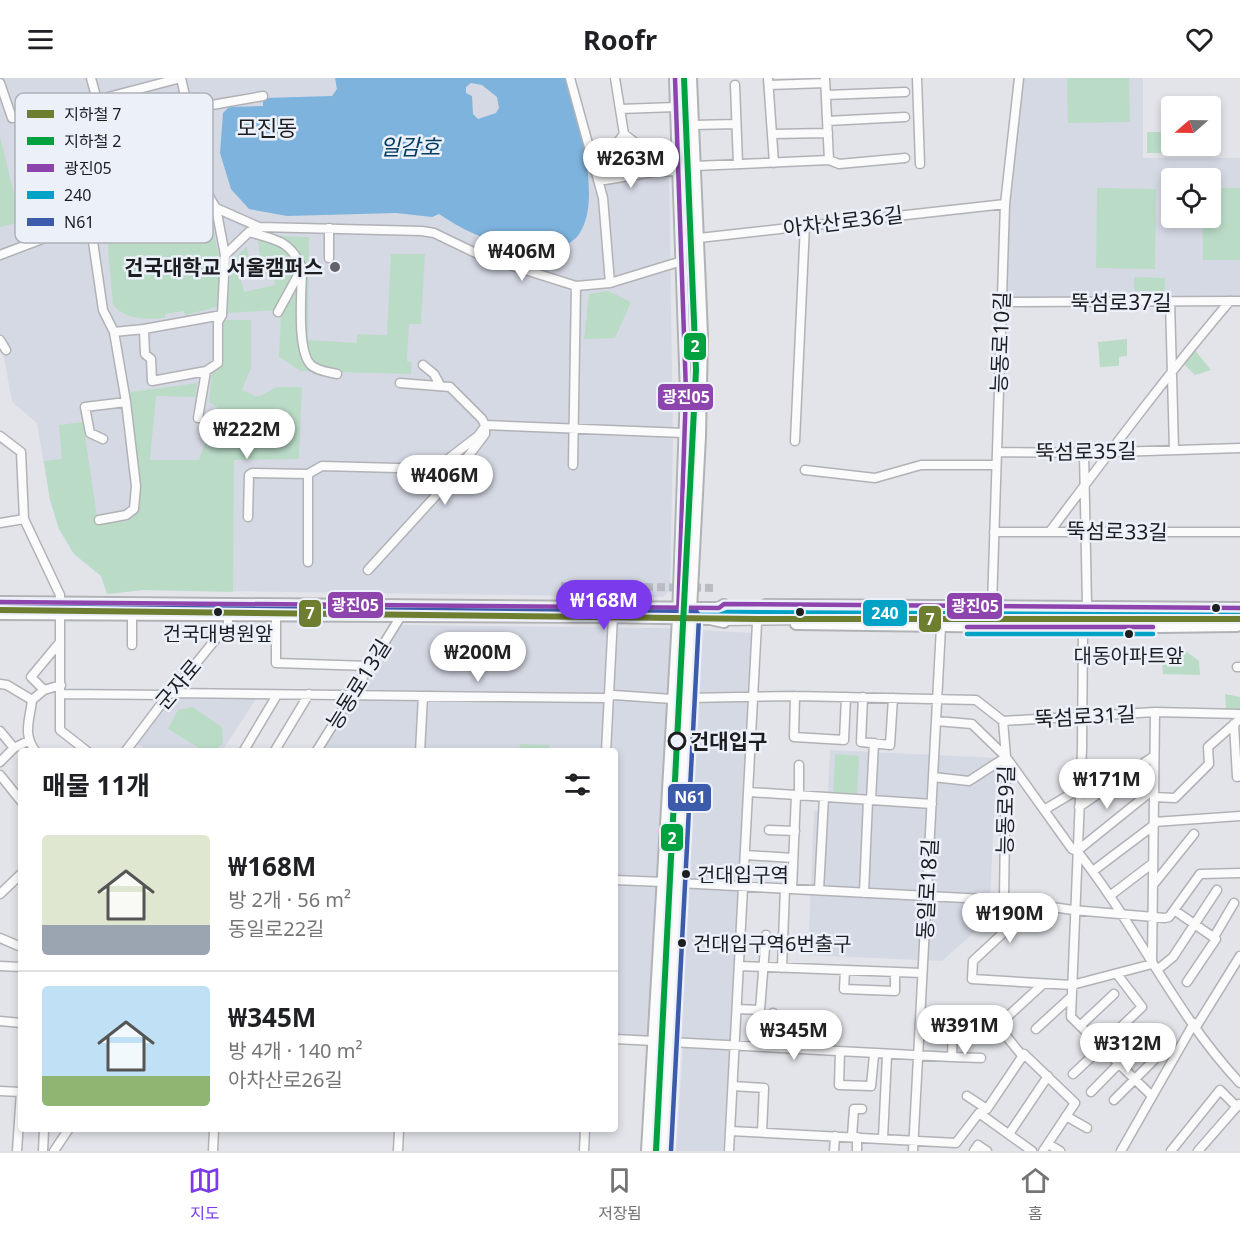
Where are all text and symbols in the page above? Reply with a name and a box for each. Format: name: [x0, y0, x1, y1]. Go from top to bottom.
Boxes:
text: Roofr: [583, 21, 657, 58]
icon: menu: [24, 23, 57, 56]
icon: heart: [1183, 23, 1216, 56]
legend: [15, 93, 213, 243]
north arrow: [1161, 96, 1221, 156]
map controls: [1161, 96, 1221, 228]
text: 지하철 7: [64, 103, 121, 125]
district label: 모진동: [237, 112, 297, 142]
text: 지하철 2: [64, 130, 121, 152]
water label: 일감호: [380, 131, 442, 161]
pin: ₩263M: [589, 138, 673, 189]
text: ₩263M: [597, 144, 665, 171]
text: 광진05: [64, 157, 112, 179]
button: locate: [1161, 168, 1221, 228]
text: 240: [64, 184, 91, 206]
street label: 아차산로36길: [781, 200, 905, 242]
text: N61: [64, 211, 94, 233]
pin: ₩406M: [480, 231, 564, 282]
text: ₩406M: [488, 237, 556, 264]
place label: 건국대학교 서울캠퍼스: [124, 253, 323, 281]
marker: 건국대학교 서울캠퍼스: [328, 260, 342, 274]
street label: 뚝섬로37길: [1070, 288, 1172, 316]
street label: 능동로10길: [984, 291, 1016, 393]
line badge: 2: [683, 332, 707, 361]
text: 2: [690, 335, 700, 357]
line badge: 광진05: [657, 383, 714, 411]
text: 광진05: [662, 386, 710, 408]
pin: ₩222M: [205, 409, 289, 460]
text: ₩222M: [213, 415, 281, 442]
street label: 뚝섬로35길: [1035, 436, 1137, 466]
pin: ₩406M: [403, 455, 487, 506]
text: ₩406M: [411, 461, 479, 488]
street label: 뚝섬로33길: [1066, 516, 1168, 546]
pin: ₩168M: [562, 580, 646, 631]
text: ₩168M: [570, 586, 638, 613]
line badge: 광진05: [327, 591, 384, 619]
line badge: 광진05: [946, 592, 1003, 620]
text: 광진05: [331, 594, 379, 616]
text: 광진05: [951, 595, 999, 617]
line badge: 7: [298, 599, 322, 628]
line badge: 240: [862, 599, 908, 627]
text: 7: [305, 602, 315, 624]
text: 240: [871, 602, 899, 624]
unlabelled marker: [1210, 602, 1222, 614]
line badge: 7: [918, 605, 942, 633]
marker: 건국대병원앞: [212, 606, 224, 618]
unlabelled marker: [794, 606, 806, 618]
text: 7: [925, 608, 935, 630]
place label: 건국대병원앞: [163, 620, 273, 647]
marker: 대동아파트앞: [1123, 628, 1135, 640]
pin: ₩200M: [436, 632, 520, 683]
street label: 능동로13길: [319, 634, 397, 734]
text: ₩200M: [444, 638, 512, 665]
place label: 대동아파트앞: [1074, 642, 1184, 669]
street label: 군자로: [149, 653, 207, 715]
street label: 뚝섬로31길: [1034, 699, 1136, 733]
place label: 건대입구: [690, 727, 767, 755]
marker: 건대입구: [668, 732, 686, 750]
pin: ₩171M: [1065, 759, 1149, 810]
street label: 능동로9길: [990, 765, 1020, 855]
text: ₩171M: [1073, 765, 1141, 792]
text: 매물 11개: [42, 767, 150, 803]
icon: filters: [561, 768, 594, 801]
line badge: N61: [667, 783, 712, 812]
text: N61: [674, 786, 706, 808]
line badge: 2: [660, 823, 684, 852]
text: 2: [667, 827, 677, 849]
street label: 동일로18길: [910, 838, 944, 940]
text: ₩168M: [228, 848, 316, 884]
icon: home: [90, 859, 162, 931]
place label: 건대입구역: [697, 861, 789, 888]
marker: 건대입구역: [680, 868, 692, 880]
text: 방 2개 · 56 m²: [228, 886, 351, 913]
pin: ₩190M: [968, 893, 1052, 944]
text: ₩190M: [976, 899, 1044, 926]
text: 동일로22길: [228, 915, 324, 942]
place label: 건대입구역6번출구: [693, 930, 852, 957]
marker: 건대입구역6번출구: [676, 937, 688, 949]
text: ₩345M: [228, 999, 316, 1035]
pin: ₩391M: [923, 1005, 1007, 1056]
icon: home: [90, 1010, 162, 1082]
pin: ₩345M: [752, 1010, 836, 1061]
text: ₩391M: [931, 1011, 999, 1038]
text: ₩345M: [760, 1016, 828, 1043]
pin: ₩312M: [1086, 1023, 1170, 1074]
text: ₩312M: [1094, 1029, 1162, 1056]
text: 방 4개 · 140 m²: [228, 1037, 362, 1064]
text: 아차산로26길: [228, 1066, 343, 1093]
tab: 지도: [188, 1164, 221, 1224]
tab: 저장됨: [598, 1164, 642, 1224]
tab: 홈: [1019, 1164, 1052, 1224]

